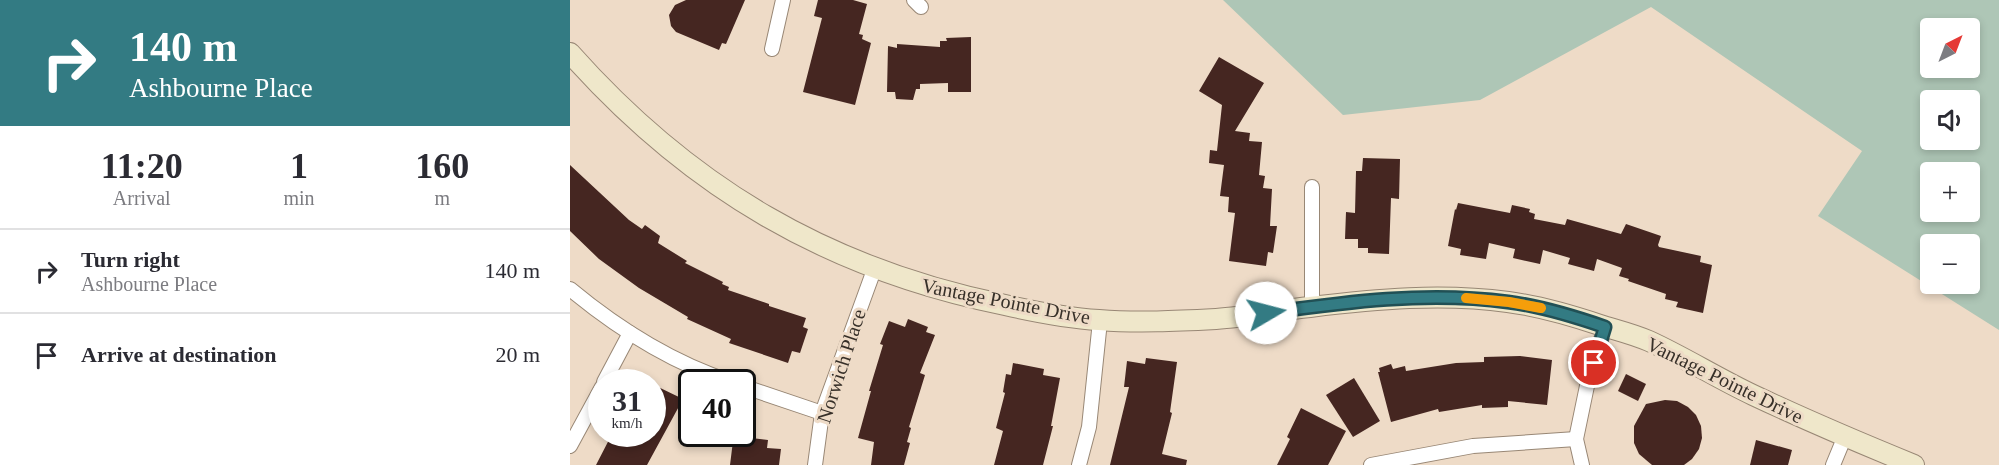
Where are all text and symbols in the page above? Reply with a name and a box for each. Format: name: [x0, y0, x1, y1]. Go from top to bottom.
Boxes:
north arrow: [1920, 18, 1980, 78]
map controls: [1920, 18, 1980, 294]
icon: right: [30, 24, 108, 102]
text: 140 m: [129, 24, 238, 70]
text: Ashbourne Place: [129, 73, 313, 103]
button: sound: [1920, 90, 1980, 150]
text: 11:20: [101, 146, 183, 186]
text: 1: [290, 146, 308, 186]
text: 160: [415, 146, 469, 186]
button: +: [1920, 162, 1980, 222]
text: Arrival: [113, 187, 171, 209]
text: min: [283, 187, 315, 209]
text: m: [434, 187, 450, 209]
button: −: [1920, 234, 1980, 294]
text: Turn right: [81, 247, 180, 272]
icon: right: [30, 255, 63, 288]
text: 140 m: [484, 258, 540, 283]
text: Ashbourne Place: [81, 273, 217, 295]
street label: Vantage Pointe Drive: [920, 274, 1092, 329]
position arrow: [1234, 281, 1298, 345]
street label: Norwich Place: [812, 306, 870, 426]
street label: Vantage Pointe Drive: [1643, 333, 1807, 428]
pin: [1568, 337, 1619, 388]
icon: arrive: [30, 339, 63, 372]
text: Arrive at destination: [81, 342, 277, 367]
text: 20 m: [495, 342, 540, 367]
icon: arrive: [1577, 346, 1610, 379]
speed limit sign: 40: [678, 369, 756, 447]
text: 31: [612, 384, 642, 417]
text: km/h: [612, 415, 642, 431]

